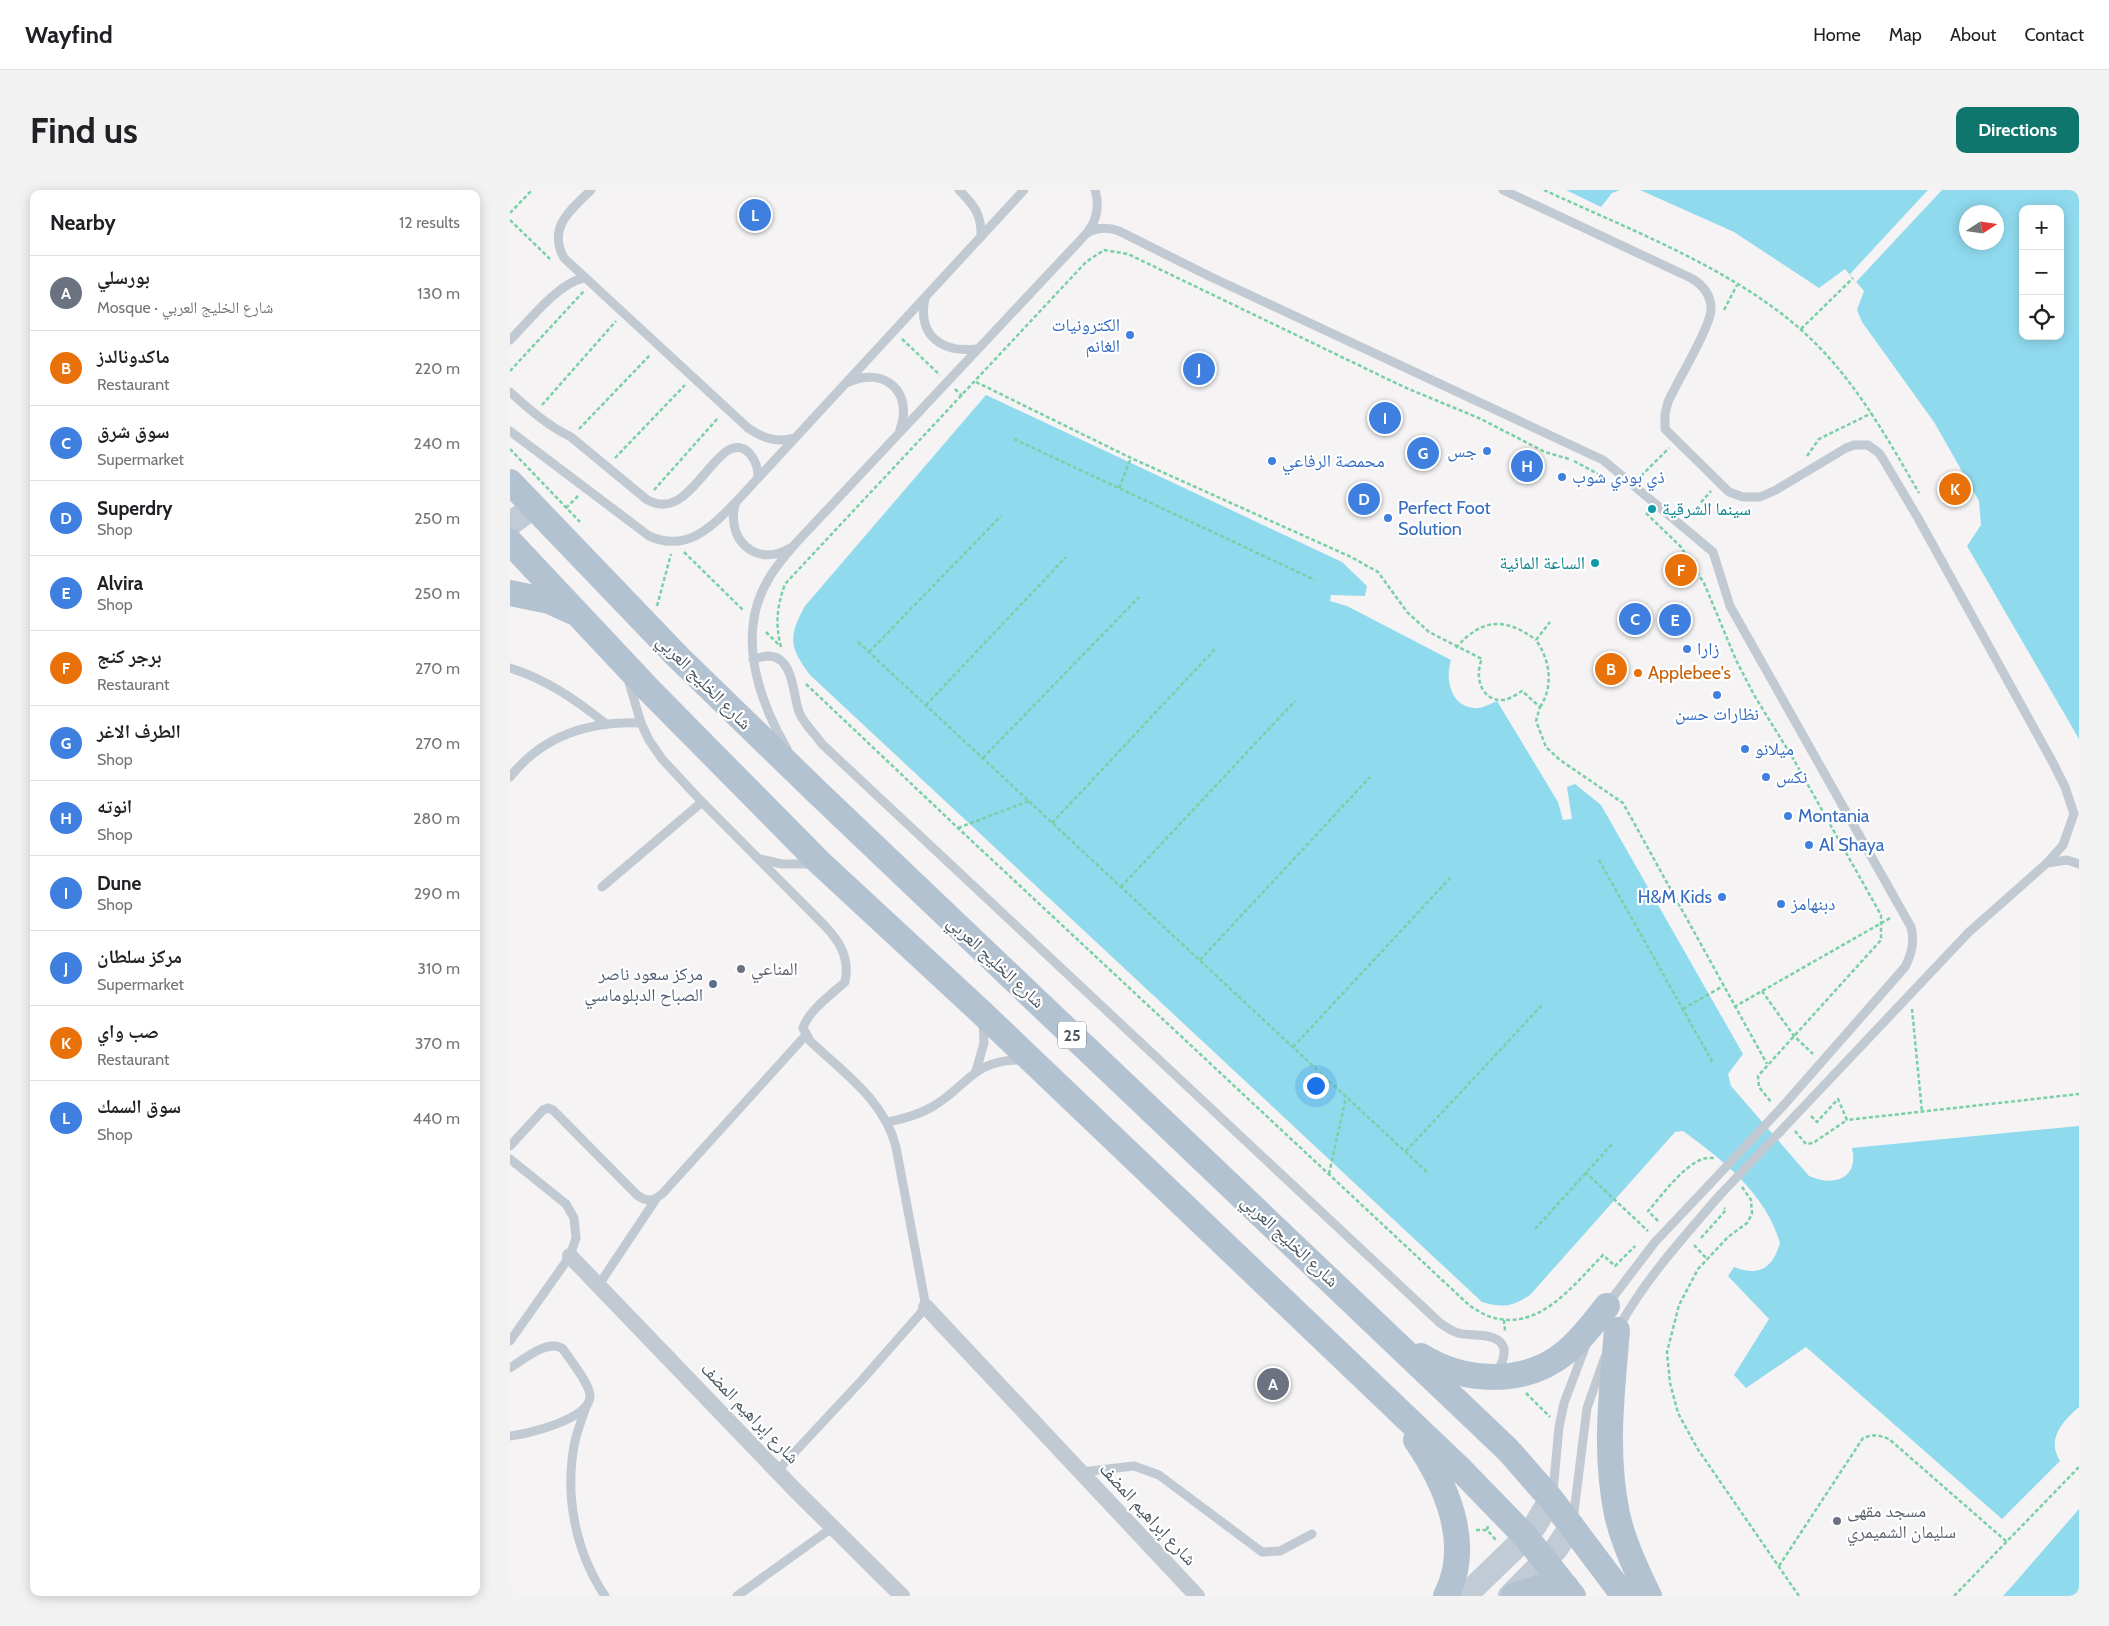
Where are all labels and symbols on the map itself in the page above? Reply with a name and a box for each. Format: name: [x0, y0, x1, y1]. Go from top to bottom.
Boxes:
pin: L: [739, 196, 771, 234]
north arrow: [1959, 205, 2004, 250]
place label: الكترونيات الغانم: [1052, 314, 1120, 358]
marker: الكترونيات الغانم: [1124, 329, 1136, 341]
pin: J: [1183, 350, 1215, 388]
pin: I: [1369, 399, 1401, 437]
pin: G: [1407, 434, 1439, 472]
place label: جس: [1447, 440, 1477, 462]
marker: جس: [1481, 445, 1493, 457]
pin: H: [1511, 447, 1543, 485]
place label: محمصة الرفاعي: [1282, 450, 1385, 476]
marker: محمصة الرفاعي: [1266, 455, 1278, 467]
place label: ذي بودي شوب: [1572, 466, 1665, 492]
pin: K: [1939, 470, 1971, 508]
marker: ذي بودي شوب: [1556, 471, 1568, 483]
pin: D: [1348, 480, 1380, 518]
place label: Perfect Foot Solution: [1398, 497, 1491, 540]
place label: سينما الشرقية: [1662, 498, 1751, 520]
marker: سينما الشرقية: [1646, 503, 1658, 515]
marker: Perfect Foot Solution: [1382, 512, 1394, 524]
pin: F: [1665, 551, 1697, 589]
place label: الساعة المائية: [1499, 552, 1585, 574]
marker: الساعة المائية: [1589, 557, 1601, 569]
pin: C: [1619, 600, 1651, 638]
pin: E: [1659, 601, 1691, 639]
street label: شارع الخليج العربي: [649, 630, 756, 737]
place label: زارا: [1697, 638, 1720, 660]
marker: زارا: [1681, 643, 1693, 655]
pin: B: [1595, 650, 1627, 688]
place label: Applebee's: [1648, 662, 1731, 684]
marker: Applebee's: [1632, 667, 1644, 679]
marker: نظارات حسن: [1711, 689, 1723, 701]
place label: نظارات حسن: [1675, 703, 1759, 725]
place label: ميلانو: [1755, 738, 1794, 760]
marker: ميلانو: [1739, 743, 1751, 755]
place label: نكس: [1776, 766, 1808, 788]
marker: نكس: [1760, 771, 1772, 783]
place label: Montania: [1798, 805, 1870, 827]
marker: Montania: [1782, 810, 1794, 822]
place label: Al Shaya: [1819, 834, 1885, 856]
marker: Al Shaya: [1803, 839, 1815, 851]
place label: H&M Kids: [1638, 886, 1712, 908]
marker: H&M Kids: [1716, 891, 1728, 903]
place label: دبنهامز: [1790, 893, 1836, 915]
marker: دبنهامز: [1775, 898, 1787, 910]
street label: شارع الخليج العربي: [940, 911, 1049, 1015]
place label: المناعي: [751, 958, 798, 984]
place label: مركز سعود ناصر الصباح الدبلوماسي: [584, 963, 703, 1010]
marker: المناعي: [735, 963, 747, 975]
marker: مركز سعود ناصر الصباح الدبلوماسي: [707, 978, 719, 990]
road number: 25: [1058, 1022, 1086, 1048]
your location: [1303, 1073, 1329, 1099]
street label: شارع الخليج العربي: [1234, 1190, 1343, 1294]
street label: شارع إبراهيم المضف: [695, 1358, 804, 1469]
pin: A: [1257, 1365, 1289, 1403]
street label: شارع إبراهيم المضف: [1094, 1458, 1201, 1571]
place label: مسجد مقهى سليمان الشميمري: [1847, 1500, 1956, 1547]
marker: مسجد مقهى سليمان الشميمري: [1831, 1515, 1843, 1527]

